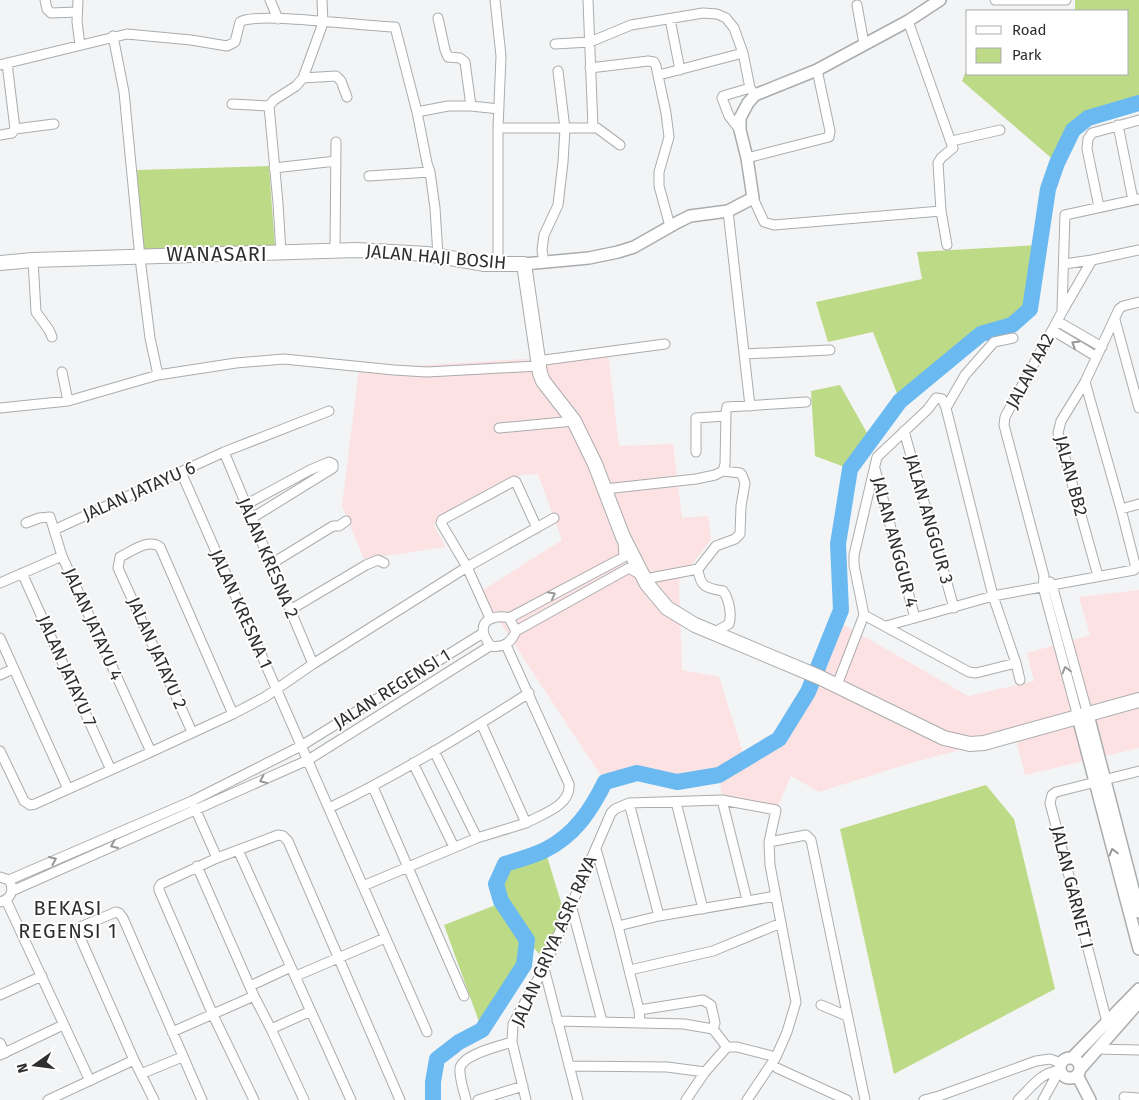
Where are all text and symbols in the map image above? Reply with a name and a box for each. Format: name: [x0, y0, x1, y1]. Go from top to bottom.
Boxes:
legend: [966, 10, 1129, 75]
text: Road: [1012, 21, 1047, 39]
text: Park: [1012, 46, 1042, 64]
street label: JALAN HAJI BOSIH: [365, 240, 507, 274]
district label: WANASARI: [166, 242, 268, 266]
street label: JALAN AA2: [1001, 330, 1059, 412]
one-way arrow: [1071, 340, 1080, 350]
street label: JALAN BB2: [1050, 433, 1092, 519]
street label: JALAN ANGGUR 3: [900, 452, 958, 586]
street label: JALAN JATAYU 6: [79, 456, 199, 526]
street label: JALAN ANGGUR 4: [867, 474, 923, 610]
street label: JALAN KRESNA 2: [233, 494, 303, 622]
street label: JALAN KRESNA 1: [205, 546, 277, 672]
street label: JALAN JATAYU 4: [58, 564, 128, 684]
one-way arrow: [547, 591, 556, 601]
street label: JALAN JATAYU 2: [122, 594, 192, 713]
street label: JALAN JATAYU 7: [33, 612, 101, 730]
street label: JALAN REGENSI 1: [330, 644, 454, 734]
one-way arrow: [1061, 667, 1071, 675]
one-way arrow: [259, 774, 268, 784]
street label: JALAN GARNET I: [1046, 823, 1098, 951]
one-way arrow: [110, 839, 119, 850]
one-way arrow: [1108, 847, 1119, 856]
street label: JALAN GRIYA ASRI RAYA: [506, 852, 602, 1030]
one-way arrow: [48, 856, 57, 867]
district label: BEKASI REGENSI 1: [18, 896, 118, 943]
north arrow: [10, 1040, 60, 1090]
text: N: [13, 1061, 32, 1075]

